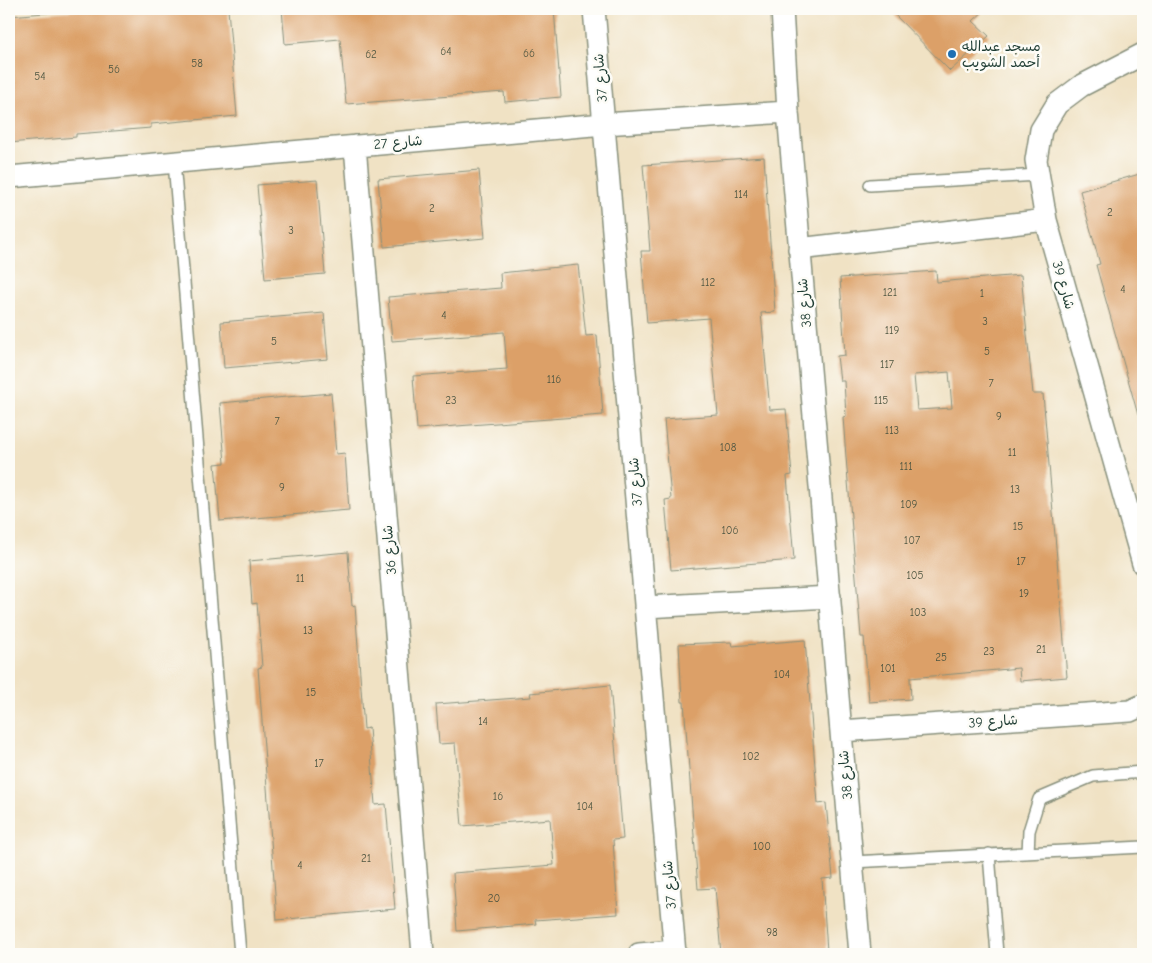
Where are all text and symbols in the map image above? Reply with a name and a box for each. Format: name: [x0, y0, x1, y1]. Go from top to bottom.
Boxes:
place label: مسجد عبدالله أحمد الشويب: [962, 38, 1041, 71]
house number: 64: [440, 45, 452, 58]
house number: 66: [523, 47, 535, 60]
house number: 62: [365, 48, 377, 61]
marker: مسجد عبدالله أحمد الشويب: [946, 48, 958, 60]
street label: شارع 37: [590, 53, 612, 103]
house number: 58: [191, 57, 203, 70]
house number: 56: [108, 63, 120, 76]
house number: 54: [34, 70, 46, 83]
street label: شارع 27: [373, 132, 423, 154]
house number: 114: [734, 188, 748, 201]
house number: 2: [429, 202, 435, 215]
house number: 2: [1107, 206, 1113, 219]
house number: 3: [288, 224, 294, 237]
street label: شارع 39: [1048, 259, 1079, 312]
house number: 112: [701, 276, 715, 289]
street label: شارع 38: [794, 278, 816, 328]
house number: 4: [1120, 283, 1126, 296]
house number: 121: [883, 286, 897, 299]
house number: 1: [980, 287, 984, 300]
house number: 4: [441, 309, 447, 322]
house number: 3: [982, 315, 988, 328]
house number: 119: [885, 324, 899, 337]
house number: 5: [271, 335, 277, 348]
house number: 5: [984, 345, 990, 358]
house number: 117: [880, 358, 894, 371]
house number: 116: [547, 373, 561, 386]
house number: 7: [988, 377, 994, 390]
house number: 23: [445, 394, 457, 407]
house number: 115: [874, 394, 888, 407]
house number: 9: [996, 410, 1002, 423]
house number: 7: [274, 415, 280, 428]
house number: 113: [885, 424, 899, 437]
house number: 108: [720, 441, 737, 454]
house number: 11: [1008, 446, 1016, 459]
street label: شارع 37: [625, 457, 647, 507]
house number: 111: [899, 460, 913, 473]
house number: 9: [279, 481, 285, 494]
house number: 13: [1010, 483, 1020, 496]
house number: 109: [901, 498, 918, 511]
house number: 15: [1013, 520, 1023, 533]
street label: شارع 36: [379, 524, 401, 575]
house number: 106: [721, 524, 739, 537]
house number: 107: [904, 534, 920, 547]
house number: 17: [1016, 555, 1026, 568]
house number: 105: [906, 569, 924, 582]
house number: 11: [296, 572, 304, 585]
house number: 19: [1019, 587, 1029, 600]
house number: 103: [910, 606, 926, 619]
house number: 13: [303, 624, 313, 637]
house number: 21: [1036, 643, 1046, 656]
house number: 23: [983, 645, 995, 658]
house number: 25: [935, 651, 947, 664]
house number: 101: [880, 662, 896, 675]
house number: 104: [774, 668, 790, 681]
house number: 15: [306, 686, 316, 699]
street label: شارع 39: [968, 711, 1018, 733]
house number: 14: [478, 715, 488, 728]
house number: 102: [743, 750, 760, 763]
street label: شارع 38: [835, 750, 857, 800]
house number: 17: [314, 757, 324, 770]
house number: 16: [493, 790, 503, 803]
house number: 104: [577, 800, 593, 813]
house number: 100: [753, 840, 771, 853]
house number: 21: [361, 852, 371, 865]
house number: 4: [297, 859, 303, 872]
street label: شارع 37: [659, 860, 681, 910]
house number: 20: [488, 892, 500, 905]
house number: 98: [766, 926, 778, 939]

